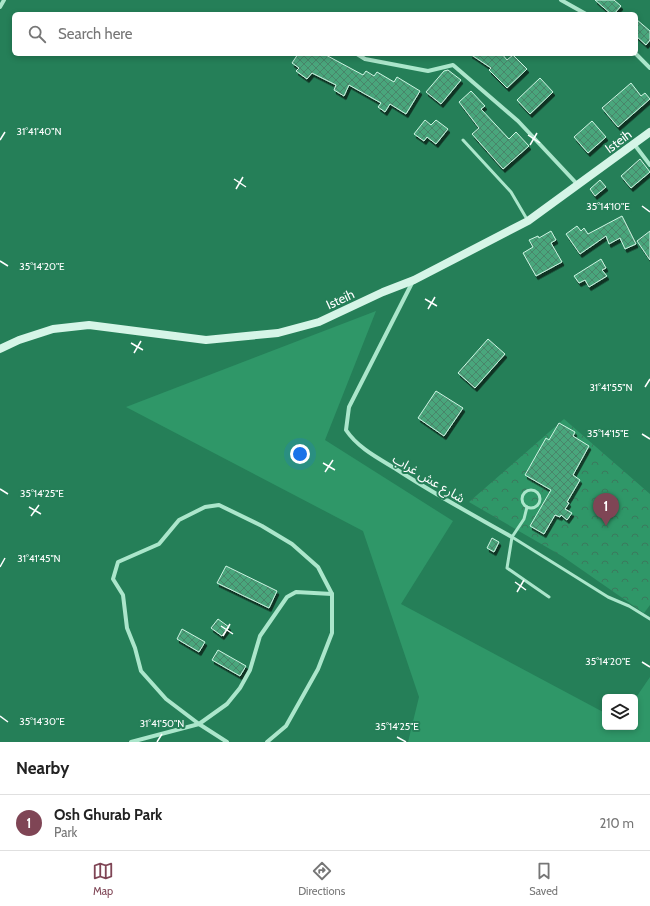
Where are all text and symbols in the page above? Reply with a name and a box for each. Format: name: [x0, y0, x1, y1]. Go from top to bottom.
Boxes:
search box: [12, 12, 638, 56]
icon: search: [26, 23, 48, 45]
text: Search here: [58, 25, 133, 43]
text: 31°41'40"N: [17, 125, 61, 138]
street label: Isteih: [601, 126, 635, 156]
text: 35°14'10"E: [586, 200, 630, 213]
text: 35°14'20"E: [19, 260, 65, 273]
street label: Isteih: [323, 286, 357, 312]
text: 31°41'55"N: [589, 381, 633, 394]
text: 35°14'15"E: [587, 427, 629, 440]
your location: [290, 444, 310, 464]
street label: شارع عش غراب: [388, 450, 468, 508]
text: 35°14'25"E: [20, 487, 64, 500]
pin: 1: [593, 493, 619, 526]
text: 31°41'45"N: [17, 552, 61, 565]
text: 35°14'20"E: [585, 655, 631, 668]
map controls: [602, 694, 638, 730]
button: layers: [602, 694, 638, 730]
text: 35°14'30"E: [19, 715, 65, 728]
text: 31°41'50"N: [140, 717, 184, 730]
text: 35°14'25"E: [375, 720, 419, 733]
text: Nearby: [16, 758, 69, 778]
text: Osh Ghurab Park: [54, 806, 162, 824]
text: 1: [27, 815, 31, 831]
text: 210 m: [600, 815, 634, 831]
text: Park: [54, 824, 77, 840]
tab: Map: [92, 860, 114, 898]
tab: Directions: [298, 860, 345, 898]
tab: Saved: [529, 860, 558, 898]

